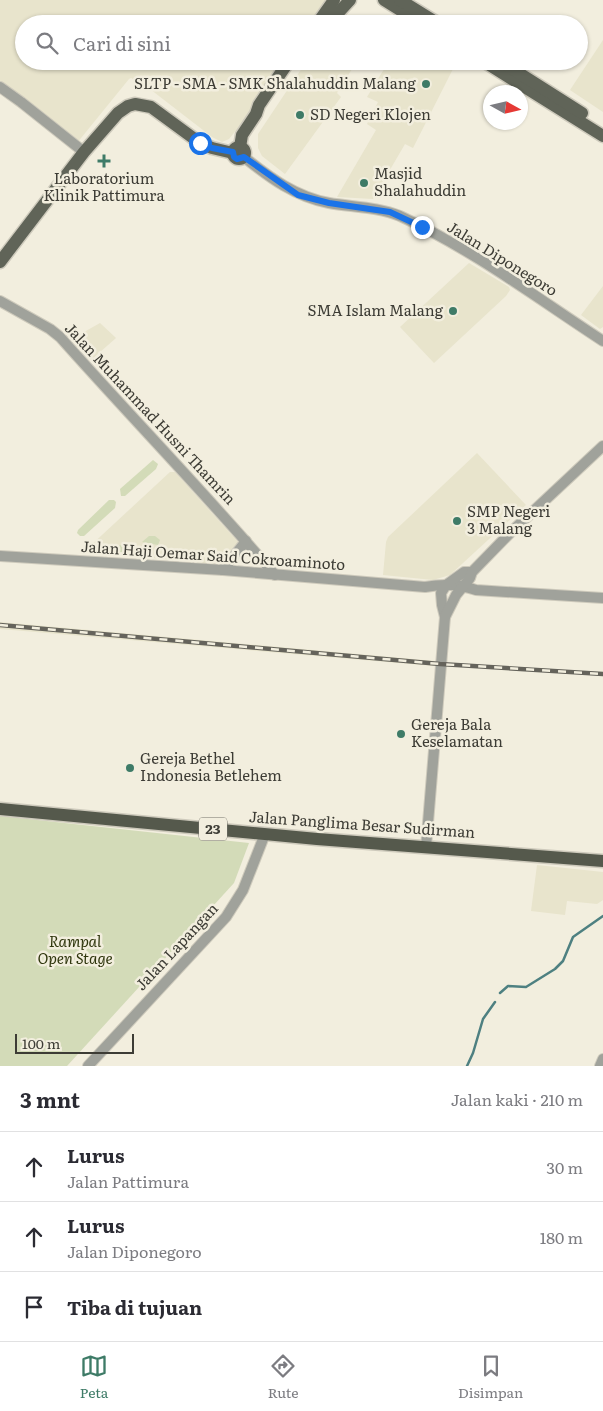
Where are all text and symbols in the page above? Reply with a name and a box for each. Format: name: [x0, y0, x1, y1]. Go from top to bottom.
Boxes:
search box: [15, 15, 588, 70]
icon: search: [33, 29, 61, 57]
text: Cari di sini: [73, 29, 171, 57]
place label: SLTP - SMA - SMK Shalahuddin Malang: [134, 71, 417, 94]
marker: SLTP - SMA - SMK Shalahuddin Malang: [420, 78, 432, 90]
north arrow: [483, 85, 528, 130]
place label: SD Negeri Klojen: [310, 102, 431, 125]
marker: SD Negeri Klojen: [294, 109, 306, 121]
route start: [189, 132, 212, 155]
marker: Laboratorium Klinik Pattimura: [97, 154, 111, 168]
place label: Masjid Shalahuddin: [374, 161, 466, 201]
place label: Laboratorium Klinik Pattimura: [43, 166, 165, 206]
marker: Masjid Shalahuddin: [358, 177, 370, 189]
street label: Jalan Diponegoro: [443, 215, 563, 301]
route end: [411, 216, 434, 239]
place label: SMA Islam Malang: [308, 298, 444, 321]
marker: SMA Islam Malang: [447, 305, 459, 317]
street label: Jalan Muhammad Husni Thamrin: [60, 317, 242, 509]
place label: SMP Negeri 3 Malang: [467, 499, 550, 539]
marker: SMP Negeri 3 Malang: [451, 515, 463, 527]
street label: Jalan Haji Oemar Said Cokroaminoto: [80, 534, 346, 575]
place label: Gereja Bala Keselamatan: [411, 712, 503, 752]
marker: Gereja Bala Keselamatan: [395, 728, 407, 740]
place label: Gereja Bethel Indonesia Betlehem: [140, 746, 282, 786]
marker: Gereja Bethel Indonesia Betlehem: [124, 762, 136, 774]
street label: Jalan Panglima Besar Sudirman: [248, 804, 476, 843]
road number: 23: [199, 818, 227, 841]
street label: Jalan Lapangan: [129, 897, 223, 995]
park label: Rampal Open Stage: [37, 929, 113, 969]
scale bar: [15, 1031, 134, 1054]
text: 100 m: [22, 1033, 60, 1053]
text: 3 mnt: [20, 1083, 80, 1114]
text: Jalan kaki · 210 m: [451, 1087, 583, 1111]
text: Lurus: [67, 1141, 124, 1169]
icon: ahead: [20, 1153, 48, 1181]
text: 30 m: [546, 1155, 583, 1179]
text: Jalan Pattimura: [67, 1169, 189, 1193]
text: Lurus: [67, 1211, 124, 1239]
icon: ahead: [20, 1223, 48, 1251]
text: 180 m: [540, 1225, 583, 1249]
text: Jalan Diponegoro: [67, 1239, 202, 1263]
icon: arrive: [20, 1293, 48, 1321]
text: Tiba di tujuan: [67, 1293, 202, 1321]
tab: Peta: [80, 1352, 108, 1402]
tab: Rute: [268, 1352, 299, 1402]
tab: Disimpan: [458, 1352, 523, 1402]

